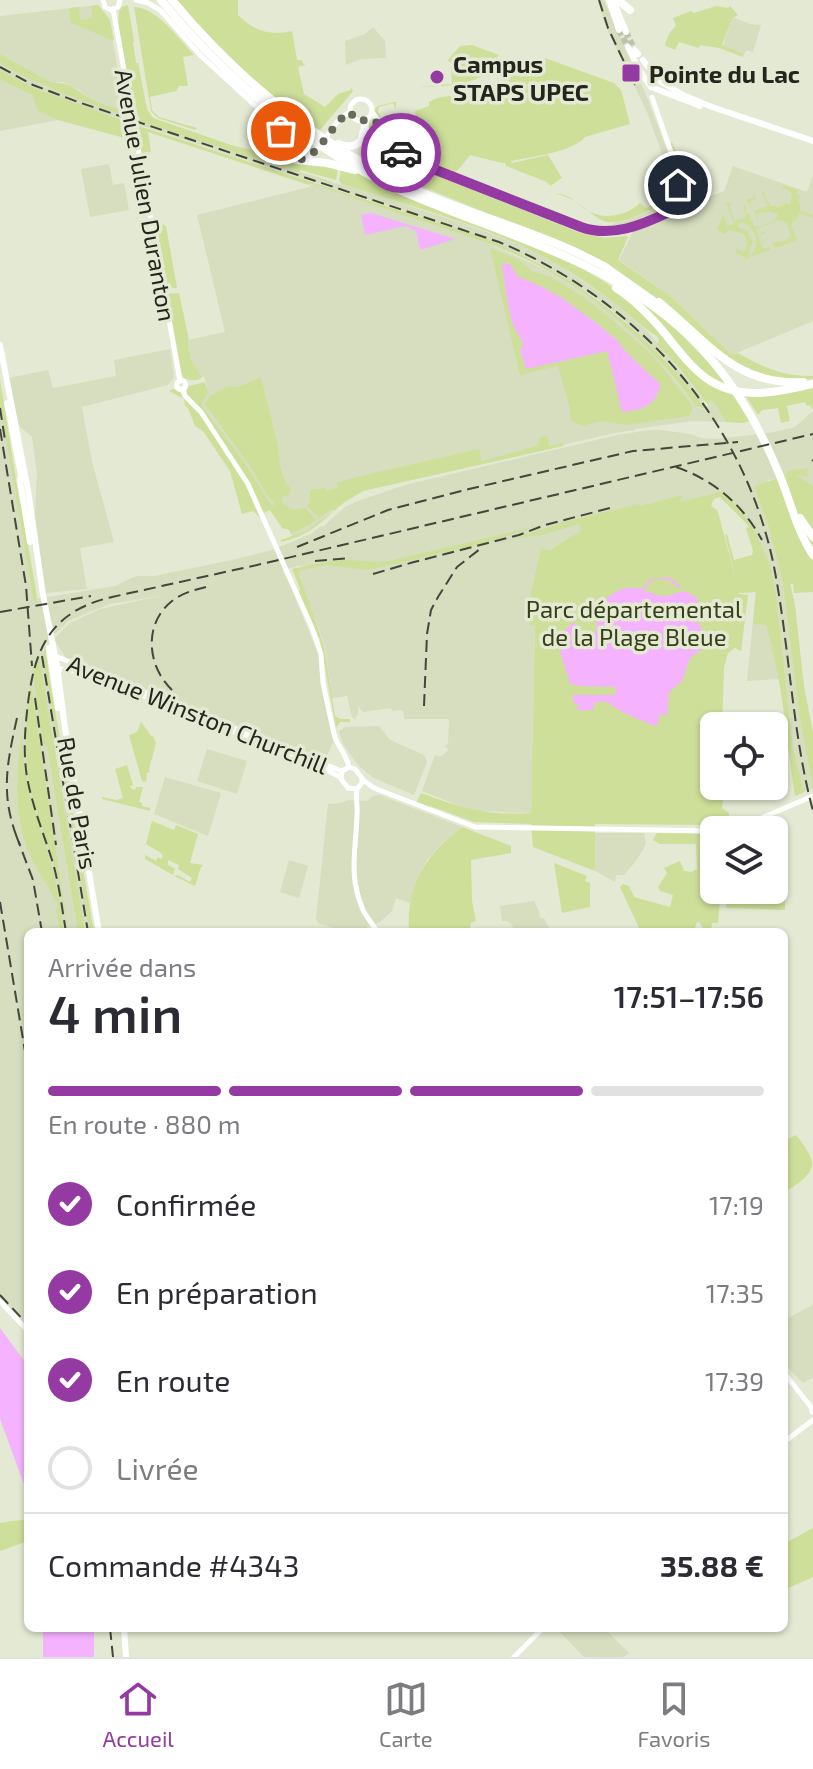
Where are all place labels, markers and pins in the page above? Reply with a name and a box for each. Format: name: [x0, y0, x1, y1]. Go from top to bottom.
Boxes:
place label: Campus STAPS UPEC: [453, 49, 589, 106]
place label: Pointe du Lac: [649, 59, 800, 88]
marker: Pointe du Lac: [620, 62, 642, 84]
marker: Campus STAPS UPEC: [428, 68, 446, 86]
pin: [247, 97, 315, 165]
pin: [644, 151, 712, 219]

